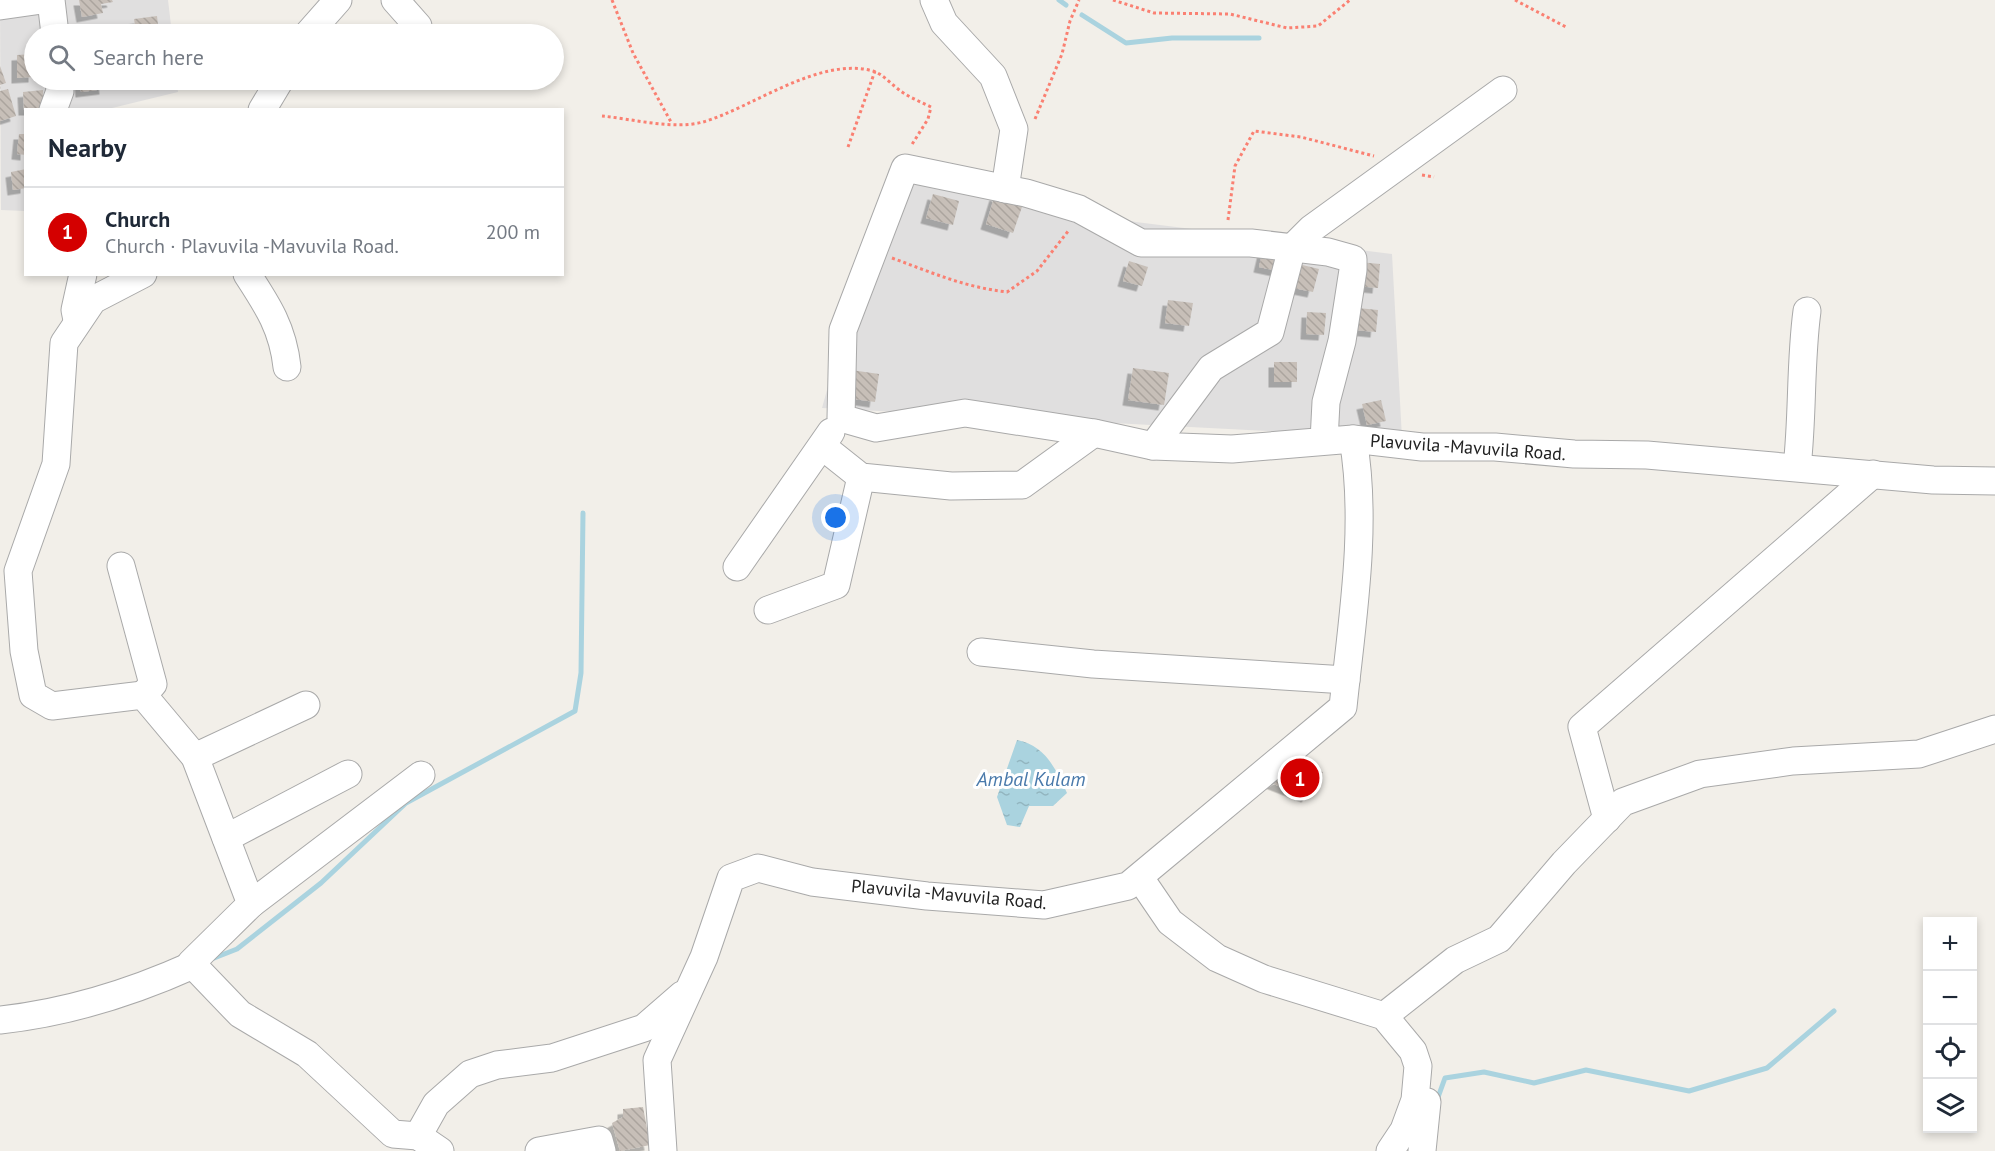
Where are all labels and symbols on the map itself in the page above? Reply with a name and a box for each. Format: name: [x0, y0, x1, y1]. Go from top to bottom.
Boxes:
street label: Plavuvila -Mavuvila Road.: [1369, 429, 1567, 465]
your location: [821, 503, 850, 532]
pin: 1: [1280, 756, 1320, 800]
water label: Ambal Kulam: [976, 766, 1085, 792]
street label: Plavuvila -Mavuvila Road.: [850, 874, 1048, 914]

